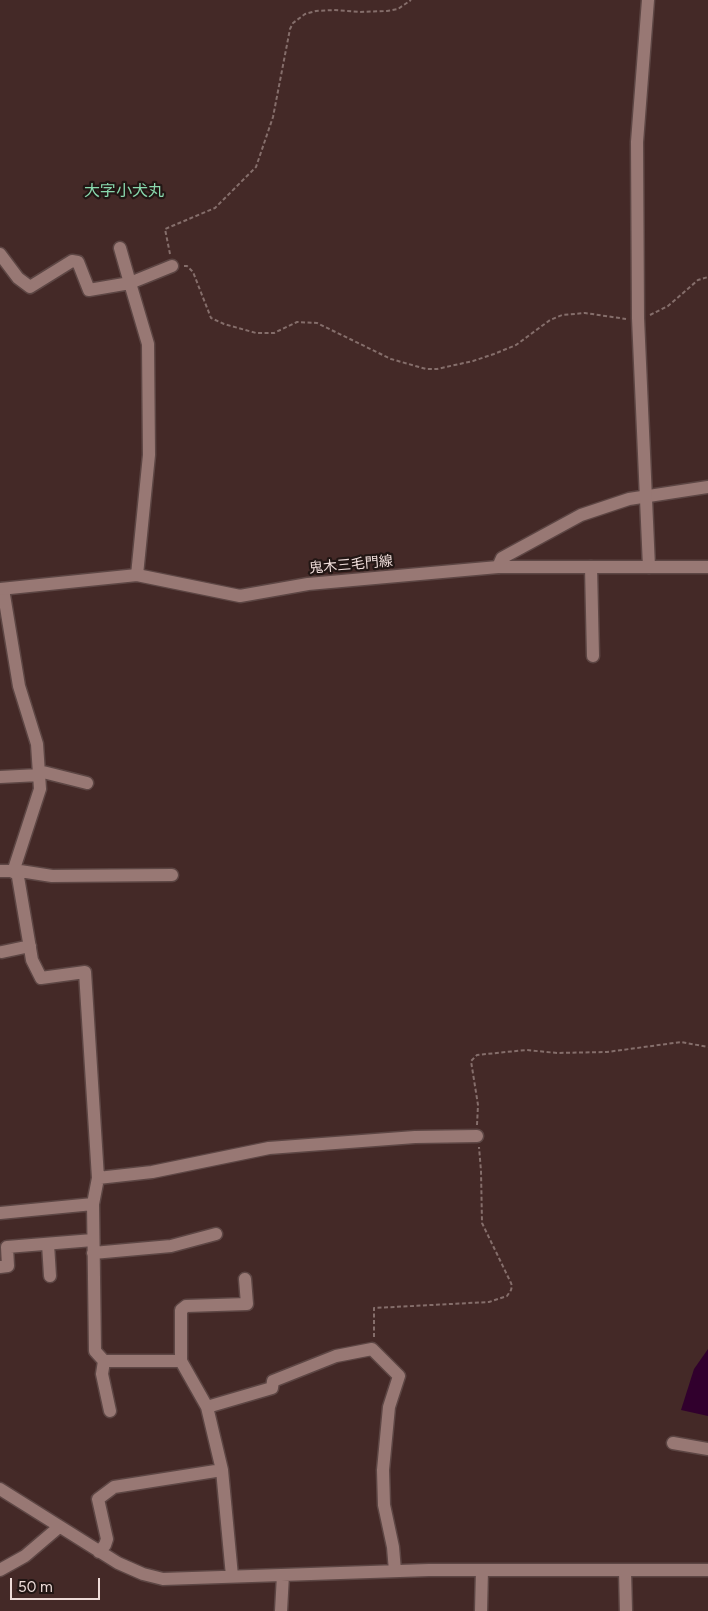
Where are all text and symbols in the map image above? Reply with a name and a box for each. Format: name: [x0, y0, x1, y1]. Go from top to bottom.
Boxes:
district label: 大字小犬丸: [84, 181, 164, 201]
street label: 鬼木三毛門線: [308, 553, 394, 577]
scale bar: [12, 1568, 102, 1600]
text: 50 m: [18, 1578, 53, 1596]

